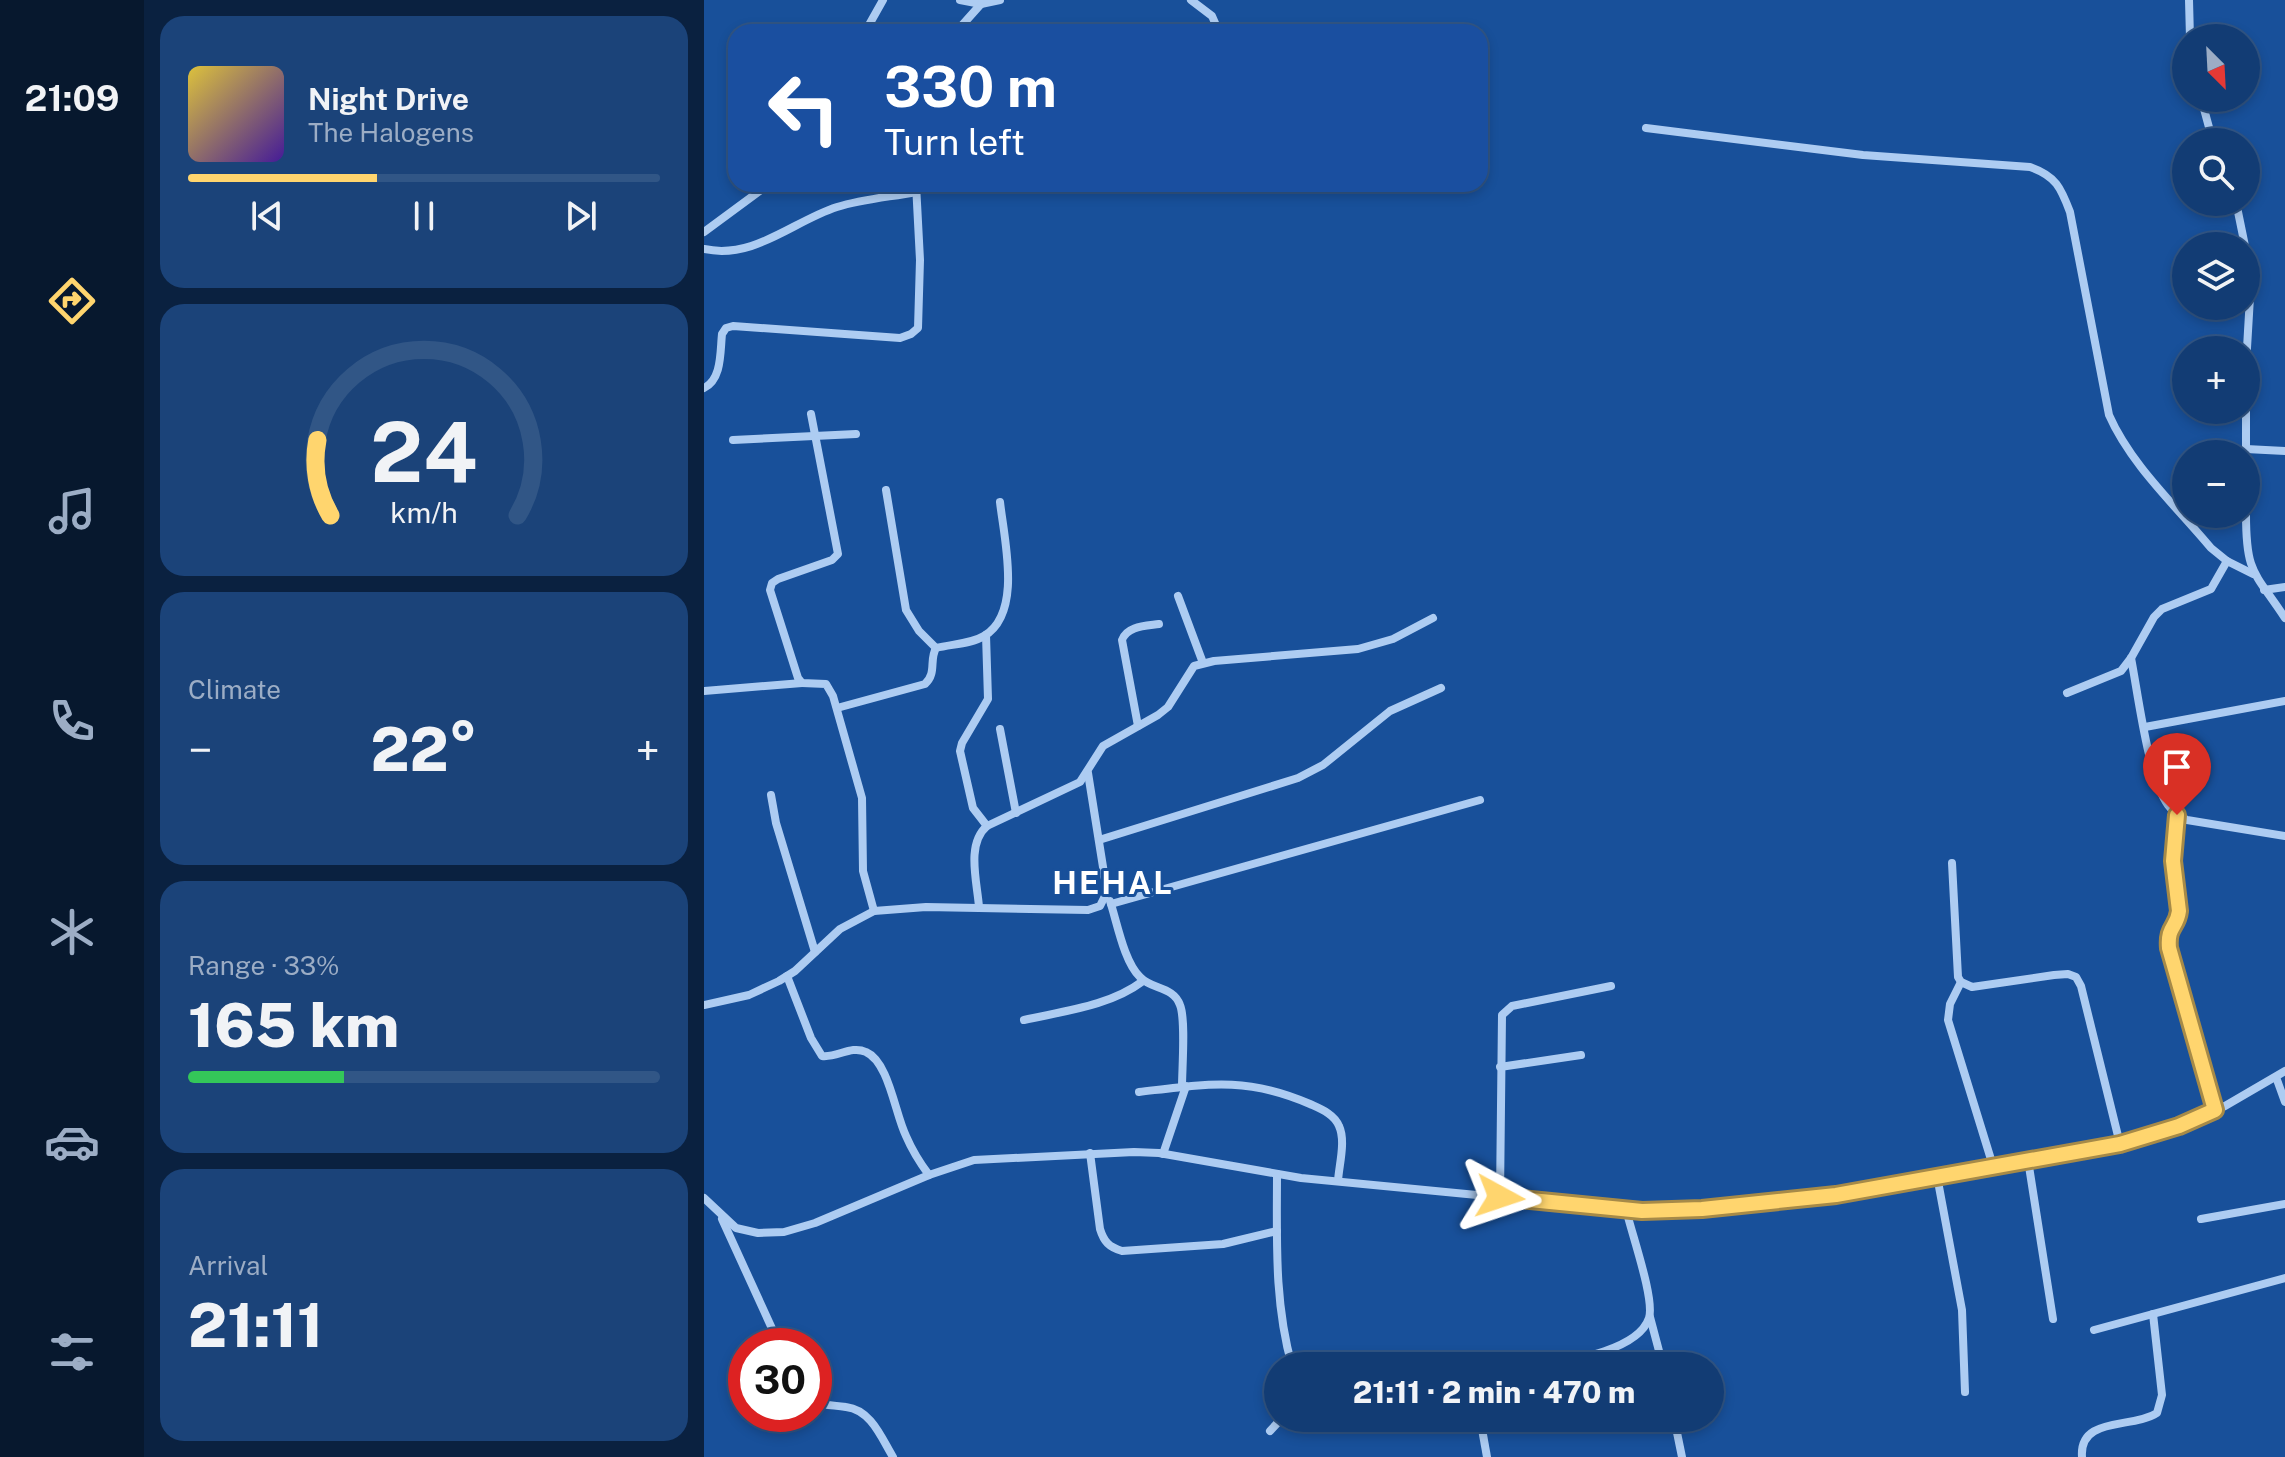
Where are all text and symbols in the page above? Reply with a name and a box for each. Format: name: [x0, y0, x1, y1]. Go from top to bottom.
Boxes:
north arrow: [2172, 24, 2260, 112]
map controls: [2172, 24, 2260, 528]
text: 330 m: [884, 54, 1057, 120]
icon: left: [752, 56, 856, 160]
text: 21:09: [25, 77, 119, 119]
text: Night Drive: [308, 81, 469, 117]
text: The Halogens: [308, 117, 474, 148]
text: Turn left: [884, 121, 1025, 163]
button: search: [2172, 128, 2260, 216]
icon: previous: [245, 194, 289, 238]
icon: pause: [402, 194, 446, 238]
icon: next: [559, 194, 603, 238]
button: layers: [2172, 232, 2260, 320]
icon: directions: [44, 273, 100, 329]
button: +: [2172, 336, 2260, 424]
text: 24: [370, 403, 478, 501]
button: −: [2172, 440, 2260, 528]
icon: music: [44, 483, 100, 539]
text: km/h: [390, 496, 458, 529]
text: Climate: [188, 674, 281, 705]
icon: phone: [44, 693, 100, 749]
text: 22°: [370, 714, 478, 785]
text: −: [188, 724, 212, 776]
text: +: [636, 724, 660, 776]
pin: [2143, 733, 2211, 815]
icon: arrive: [2155, 745, 2199, 789]
district label: HEHAL: [1052, 864, 1174, 901]
icon: climate: [44, 904, 100, 960]
text: Range · 33%: [188, 950, 340, 981]
text: 165 km: [188, 990, 399, 1061]
icon: car: [44, 1114, 100, 1170]
position arrow: [1458, 1155, 1542, 1239]
text: Arrival: [188, 1250, 268, 1281]
text: 21:11: [188, 1290, 323, 1361]
icon: filters: [44, 1324, 100, 1380]
speed limit sign: 30: [728, 1328, 832, 1432]
text: 21:11 · 2 min · 470 m: [1353, 1374, 1635, 1410]

